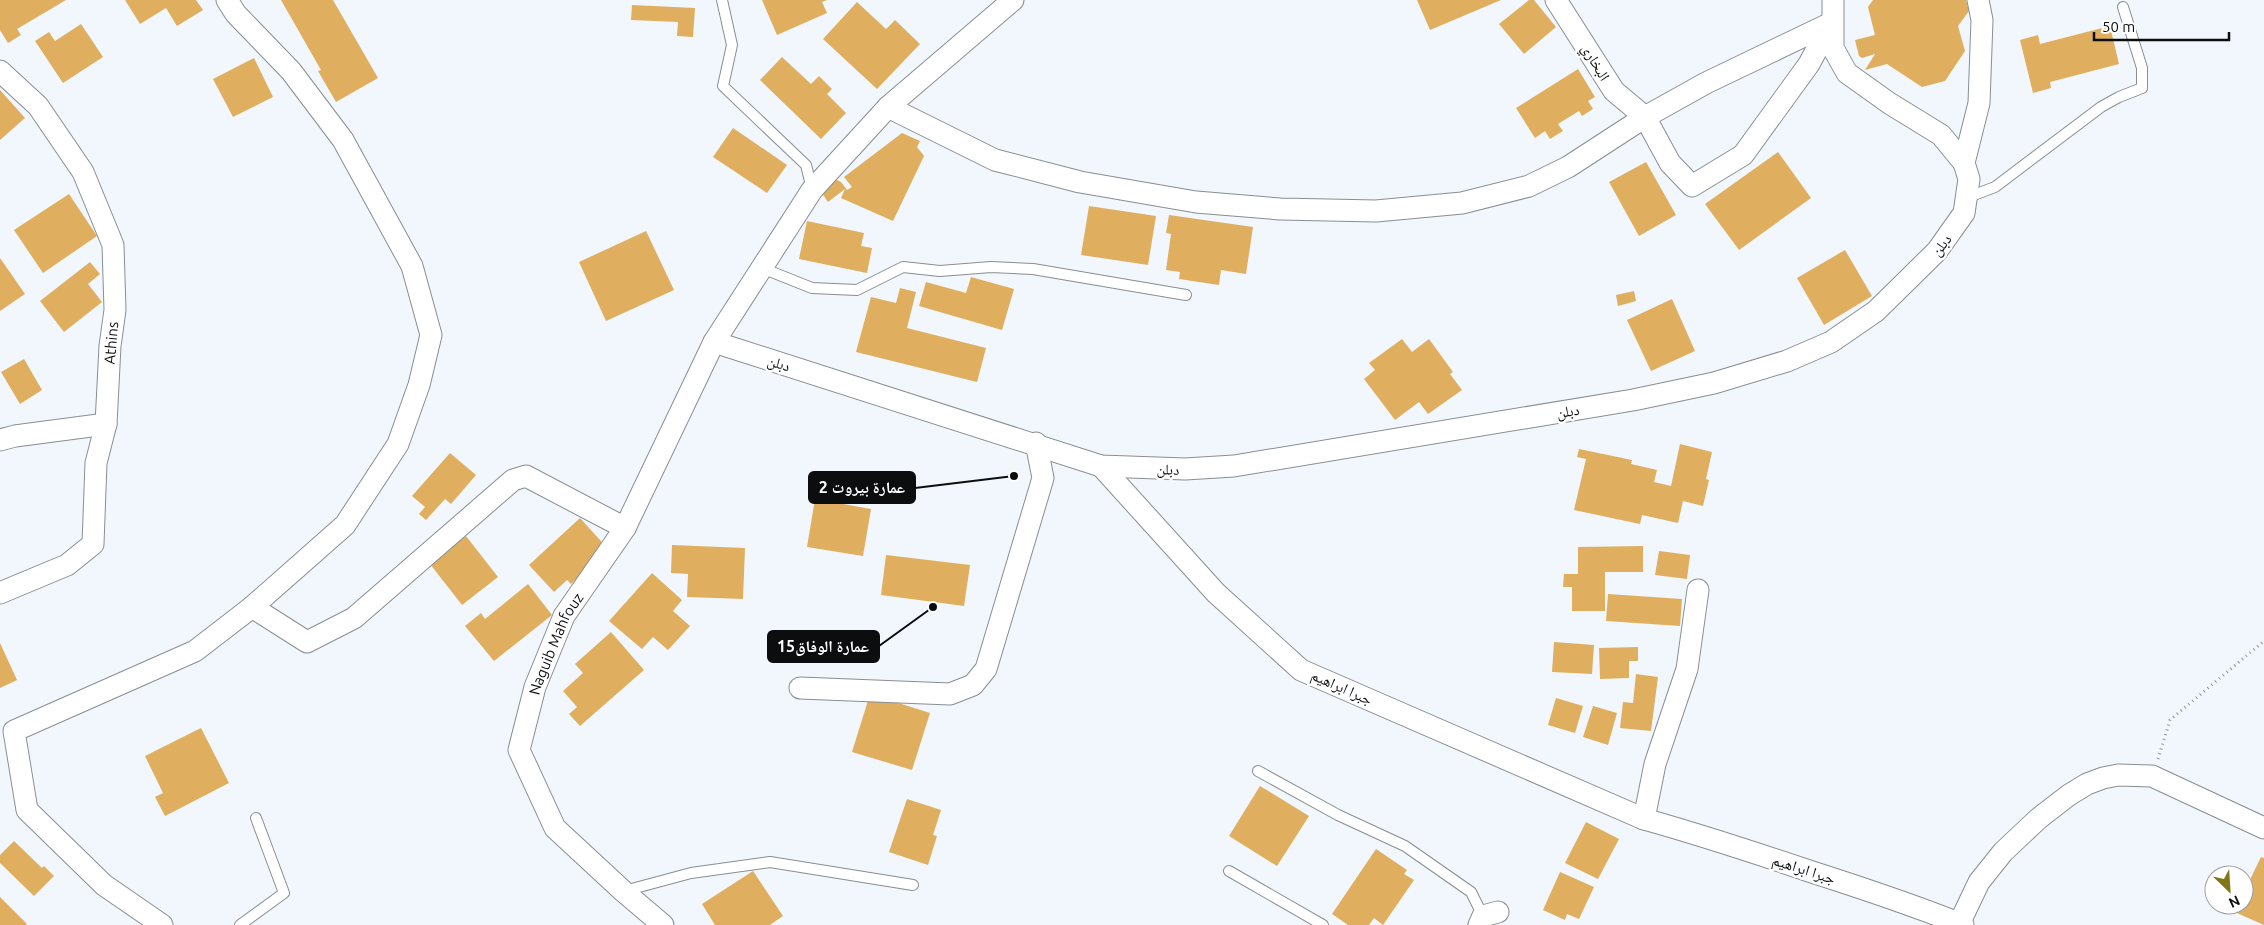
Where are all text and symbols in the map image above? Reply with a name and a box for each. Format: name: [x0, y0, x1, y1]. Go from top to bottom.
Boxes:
scale bar: [2094, 10, 2229, 42]
text: 50 m: [2102, 18, 2135, 35]
street label: البخاري: [1575, 40, 1614, 85]
street label: دبلن: [1927, 231, 1956, 260]
street label: Athins: [101, 321, 121, 365]
street label: دبلن: [765, 352, 792, 376]
street label: دبلن: [1555, 401, 1581, 423]
street label: دبلن: [1156, 460, 1180, 480]
callout: عمارة بيروت 2: [809, 472, 915, 503]
text: عمارة بيروت 2: [819, 478, 905, 497]
street label: Naguib Mahfouz: [525, 589, 586, 696]
callout: عمارة الوفاق15: [768, 631, 879, 662]
text: عمارة الوفاق15: [777, 637, 869, 656]
street label: جبرا ابراهيم: [1308, 666, 1376, 710]
street label: جبرا ابراهيم: [1770, 851, 1838, 889]
north arrow: [2204, 865, 2254, 915]
text: N: [2226, 892, 2243, 911]

